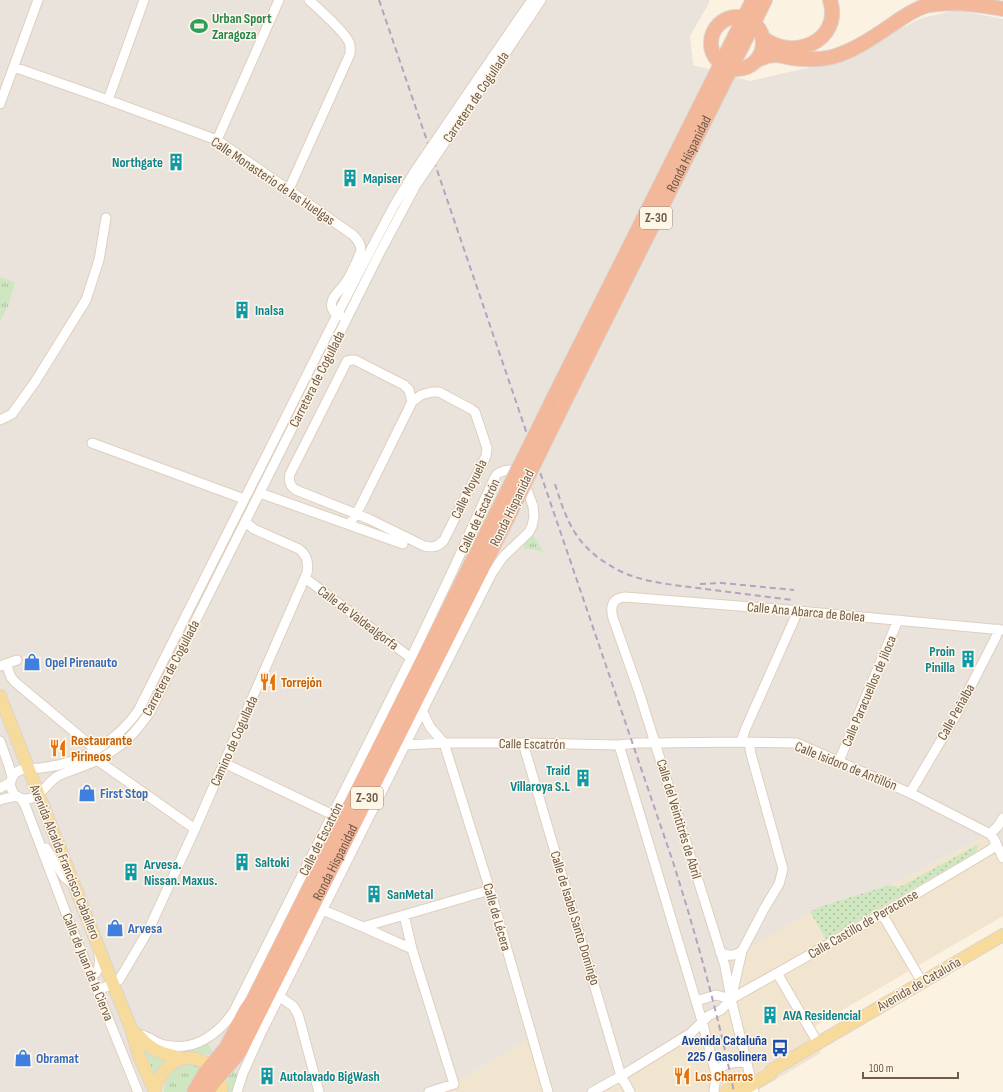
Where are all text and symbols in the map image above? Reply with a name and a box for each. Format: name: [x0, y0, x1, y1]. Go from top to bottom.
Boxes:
place label: Urban Sport Zaragoza: [212, 10, 272, 43]
sports icon: Urban Sport Zaragoza: [189, 16, 209, 36]
street label: Carretera de Cogullada: [439, 48, 513, 146]
street label: Ronda Hispanidad: [662, 112, 715, 195]
street label: Calle Monasterio de las Huelgas: [208, 133, 338, 229]
building icon: Northgate: [166, 152, 186, 172]
place label: Northgate: [112, 154, 163, 171]
building icon: Mapiser: [340, 168, 360, 188]
place label: Mapiser: [363, 170, 403, 187]
road number: Z-30: [640, 207, 672, 229]
building icon: Inalsa: [232, 300, 252, 320]
place label: Inalsa: [255, 302, 284, 319]
street label: Carretera de Cogullada: [285, 328, 349, 430]
street label: Calle Moyuela: [447, 457, 491, 521]
street label: Ronda Hispanidad: [486, 467, 538, 549]
street label: Calle de Escatrón: [454, 476, 504, 556]
street label: Calle de Valdealgorfa: [314, 582, 402, 654]
street label: Calle Ana Abarca de Bolea: [746, 598, 866, 626]
street label: Carretera de Cogullada: [139, 617, 203, 719]
street label: Calle Paracuellos de Jiloca: [838, 633, 900, 749]
place label: Proin Pinilla: [925, 643, 955, 676]
building icon: Proin Pinilla: [958, 649, 978, 669]
shop icon: Opel Pirenauto: [22, 652, 42, 672]
place label: Opel Pirenauto: [45, 654, 117, 671]
restaurant icon: Torrejón: [258, 672, 278, 692]
place label: Torrejón: [281, 674, 322, 691]
street label: Calle Peñalba: [934, 681, 978, 743]
street label: Camino de Cogullada: [207, 693, 261, 789]
place label: Restaurante Pirineos: [71, 732, 132, 765]
street label: Calle Escatrón: [499, 735, 565, 753]
restaurant icon: Restaurante Pirineos: [48, 738, 68, 758]
street label: Calle Isidoro de Antillón: [792, 738, 900, 794]
street label: Calle del Veintitrés de Abril: [653, 757, 705, 881]
place label: Traid Villaroya S.L: [510, 762, 570, 795]
building icon: Traid Villaroya S.L: [573, 768, 593, 788]
street label: Avenida Alcalde Francisco Caballero: [26, 781, 104, 942]
shop icon: First Stop: [77, 783, 97, 803]
place label: First Stop: [100, 785, 148, 802]
road number: Z-30: [351, 787, 383, 809]
street label: Calle de Escatrón: [295, 799, 347, 879]
street label: Ronda Hispanidad: [309, 821, 361, 903]
street label: Calle de Isabel Santo Domingo: [546, 849, 604, 987]
building icon: Saltoki: [232, 852, 252, 872]
place label: Saltoki: [255, 854, 289, 871]
place label: Arvesa. Nissan. Maxus.: [143, 856, 217, 889]
building icon: Arvesa. Nissan. Maxus.: [121, 862, 141, 882]
street label: Calle de Lécera: [479, 881, 515, 953]
building icon: SanMetal: [364, 884, 384, 904]
place label: SanMetal: [387, 886, 433, 903]
street label: Calle Castillo de Peracense: [805, 886, 921, 962]
street label: Calle de Juan de la Cierva: [59, 911, 117, 1023]
shop icon: Arvesa: [105, 918, 125, 938]
place label: Arvesa: [127, 920, 162, 937]
street label: Avenida de Cataluña: [873, 953, 964, 1015]
building icon: AVA Residencial: [760, 1005, 780, 1025]
place label: AVA Residencial: [782, 1007, 861, 1024]
place label: Avenida Cataluña 225 / Gasolinera: [681, 1032, 767, 1065]
bus stop icon: Avenida Cataluña 225 / Gasolinera: [770, 1038, 790, 1058]
shop icon: Obramat: [13, 1048, 33, 1068]
place label: Obramat: [36, 1050, 79, 1067]
scale bar: [863, 1054, 958, 1080]
text: 100 m: [869, 1061, 894, 1076]
building icon: Autolavado BigWash: [257, 1066, 277, 1086]
restaurant icon: Los Charros: [672, 1066, 692, 1086]
place label: Autolavado BigWash: [279, 1068, 380, 1085]
place label: Los Charros: [695, 1068, 753, 1085]

